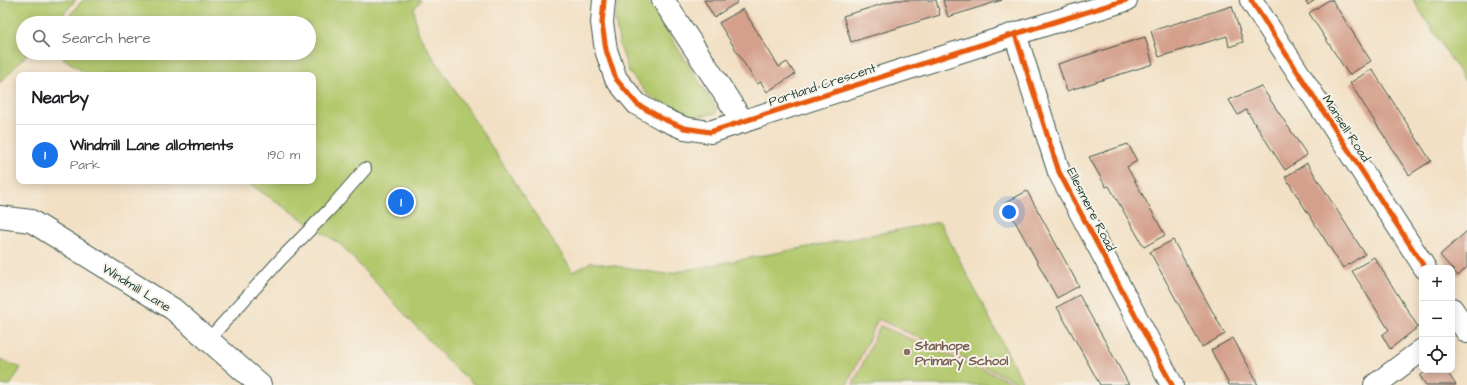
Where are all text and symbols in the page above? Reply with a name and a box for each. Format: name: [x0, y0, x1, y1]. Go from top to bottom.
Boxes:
search box: [16, 16, 316, 60]
icon: search: [30, 27, 52, 49]
text: Search here: [62, 28, 151, 49]
street label: Portland Crescent: [766, 59, 879, 111]
text: Nearby: [32, 86, 89, 110]
street label: Mansell Road: [1318, 92, 1375, 166]
text: Windmill Lane allotments: [70, 135, 234, 156]
text: 1: [44, 146, 46, 164]
text: 190 m: [267, 146, 300, 164]
text: Park: [70, 156, 100, 174]
street label: Ellesmere Road: [1062, 164, 1120, 255]
pin: 1: [388, 187, 414, 217]
your location: [999, 202, 1019, 222]
street label: Windmill Lane: [99, 260, 174, 316]
map controls: [1419, 265, 1455, 373]
button: +: [1419, 265, 1455, 301]
button: −: [1419, 301, 1455, 337]
place label: Stanhope Primary School: [914, 337, 1008, 371]
button: locate: [1419, 337, 1455, 373]
marker: Stanhope Primary School: [902, 347, 912, 357]

